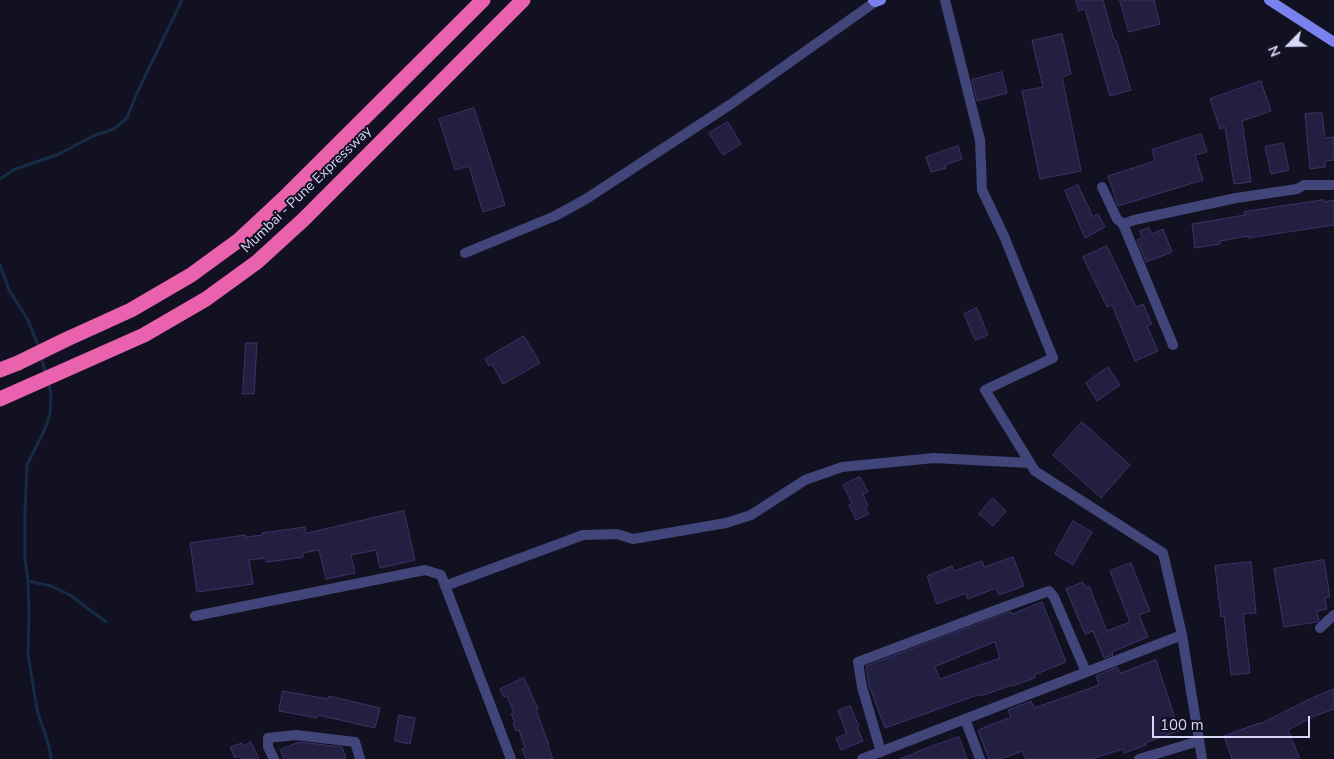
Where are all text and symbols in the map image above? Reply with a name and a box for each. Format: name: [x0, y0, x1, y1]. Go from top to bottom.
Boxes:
north arrow: [1264, 20, 1314, 70]
text: N: [1264, 43, 1286, 60]
street label: Mumbai - Pune Expressway: [238, 123, 376, 257]
scale bar: [1154, 706, 1312, 738]
text: 100 m: [1160, 715, 1204, 735]

